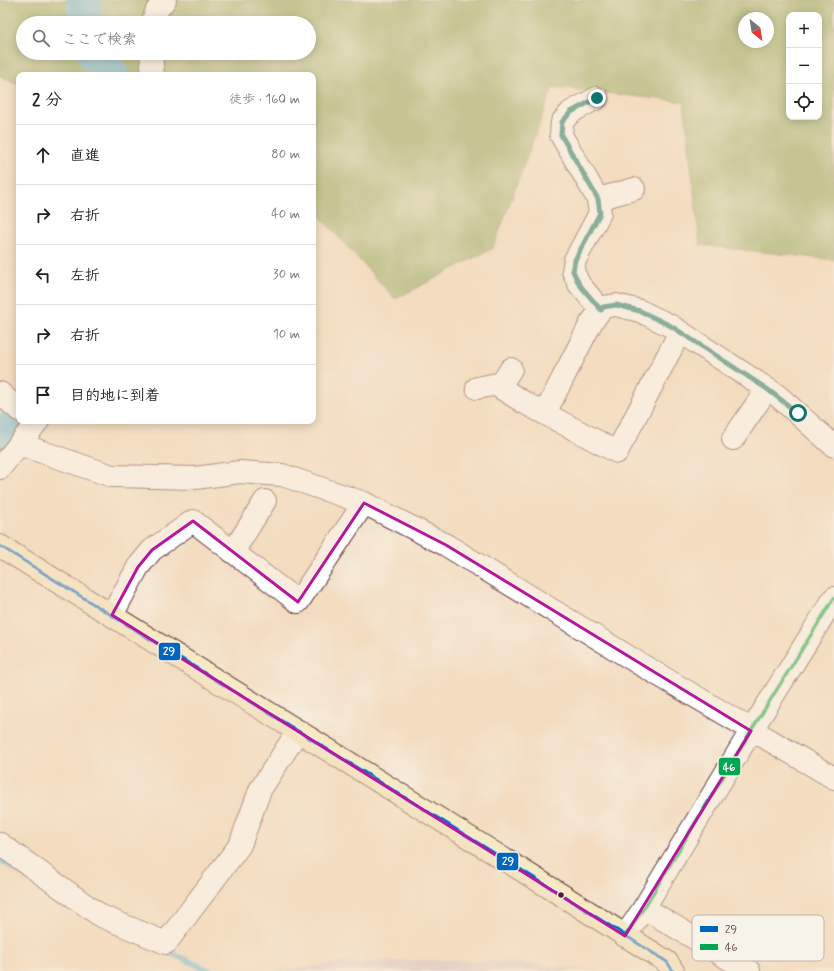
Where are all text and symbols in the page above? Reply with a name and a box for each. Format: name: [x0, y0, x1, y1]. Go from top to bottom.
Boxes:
north arrow: [738, 12, 774, 48]
map controls: [786, 12, 822, 120]
button: +: [786, 12, 822, 48]
search box: [16, 16, 316, 60]
icon: search: [30, 27, 52, 49]
text: ここで検索: [62, 30, 137, 50]
button: −: [786, 48, 822, 84]
button: locate: [786, 84, 822, 120]
text: 2 分: [32, 89, 62, 111]
route end: [588, 89, 606, 107]
text: 徒歩 · 160 m: [229, 91, 300, 108]
icon: ahead: [32, 144, 54, 166]
text: 直進: [70, 146, 100, 166]
text: 80 m: [271, 146, 300, 163]
icon: right: [32, 204, 54, 226]
text: 右折: [70, 206, 100, 226]
text: 40 m: [271, 206, 300, 223]
icon: left: [32, 264, 54, 286]
text: 左折: [70, 266, 100, 286]
text: 30 m: [273, 266, 300, 283]
icon: right: [32, 324, 54, 346]
text: 右折: [70, 326, 100, 346]
text: 10 m: [273, 326, 300, 343]
icon: arrive: [32, 384, 54, 406]
text: 目的地に到着: [70, 386, 160, 406]
route start: [789, 404, 807, 422]
line badge: 29: [158, 642, 181, 661]
text: 29: [163, 645, 175, 659]
line badge: 46: [718, 757, 741, 776]
text: 46: [723, 761, 735, 775]
line badge: 29: [496, 852, 519, 871]
text: 29: [502, 855, 514, 869]
unlabelled marker: [556, 890, 566, 900]
legend: [692, 915, 824, 961]
text: 29: [725, 923, 737, 937]
text: 46: [725, 941, 738, 955]

